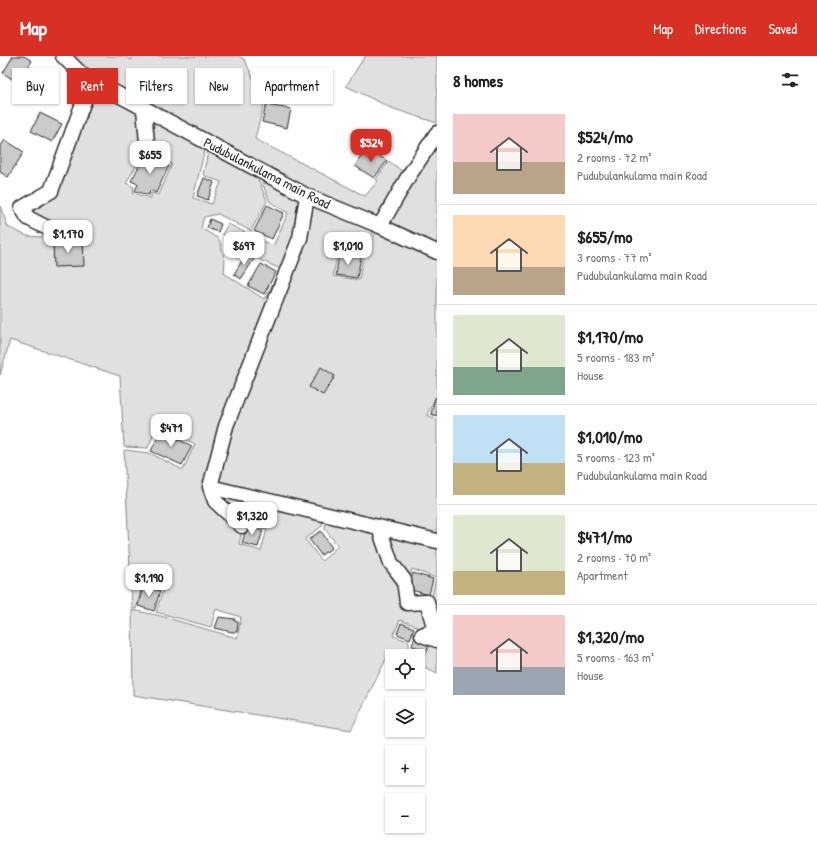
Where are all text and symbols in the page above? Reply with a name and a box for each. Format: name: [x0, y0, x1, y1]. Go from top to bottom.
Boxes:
text: Map: [20, 15, 47, 41]
text: Map: [653, 19, 673, 38]
text: Directions: [695, 19, 746, 38]
text: Saved: [768, 19, 797, 38]
chip: Buy: [12, 68, 59, 104]
chip: Rent: [67, 68, 118, 104]
chip: Filters: [126, 68, 187, 104]
chip: New: [195, 68, 243, 104]
chip: Apartment: [251, 68, 333, 104]
text: 8 homes: [453, 69, 503, 92]
icon: filters: [779, 69, 801, 91]
text: $524/mo: [577, 125, 633, 148]
pin: $524: [347, 129, 395, 163]
icon: home: [485, 130, 533, 178]
street label: Pudubulankulama main Road: [201, 132, 334, 213]
text: $524: [359, 133, 383, 151]
pin: $655: [126, 141, 174, 175]
text: $655: [139, 145, 161, 163]
text: 2 rooms · 72 m²: [577, 148, 651, 166]
text: Pudubulankulama main Road: [577, 166, 707, 184]
pin: $1,170: [35, 220, 101, 254]
text: $1,170: [53, 224, 83, 242]
text: $655/mo: [577, 225, 632, 248]
icon: home: [485, 231, 533, 279]
pin: $697: [220, 232, 268, 266]
pin: $1,010: [315, 232, 381, 266]
text: $697: [233, 236, 255, 254]
text: $1,010: [333, 236, 363, 254]
text: 3 rooms · 77 m²: [577, 248, 651, 266]
text: Pudubulankulama main Road: [577, 266, 707, 284]
text: $1,170/mo: [577, 325, 643, 348]
icon: home: [485, 331, 533, 379]
text: 5 rooms · 183 m²: [577, 348, 654, 366]
text: House: [577, 366, 604, 384]
pin: $471: [147, 414, 195, 448]
text: $471: [160, 418, 182, 436]
text: $1,010/mo: [577, 425, 642, 448]
icon: home: [485, 431, 533, 479]
text: 5 rooms · 123 m²: [577, 448, 655, 466]
text: Pudubulankulama main Road: [577, 466, 707, 484]
pin: $1,320: [219, 502, 285, 536]
text: $1,320: [236, 506, 268, 524]
text: $471/mo: [577, 525, 632, 548]
icon: home: [485, 531, 533, 579]
text: 2 rooms · 70 m²: [577, 548, 651, 566]
pin: $1,190: [116, 564, 182, 598]
text: Apartment: [577, 566, 628, 584]
text: $1,190: [134, 568, 164, 586]
text: $1,320/mo: [577, 625, 644, 648]
icon: home: [485, 631, 533, 679]
text: 5 rooms · 163 m²: [577, 648, 654, 666]
map controls: [385, 649, 425, 833]
button: locate: [385, 649, 425, 689]
text: House: [577, 666, 604, 684]
button: layers: [385, 697, 425, 737]
button: +: [385, 745, 425, 785]
button: −: [385, 793, 425, 833]

